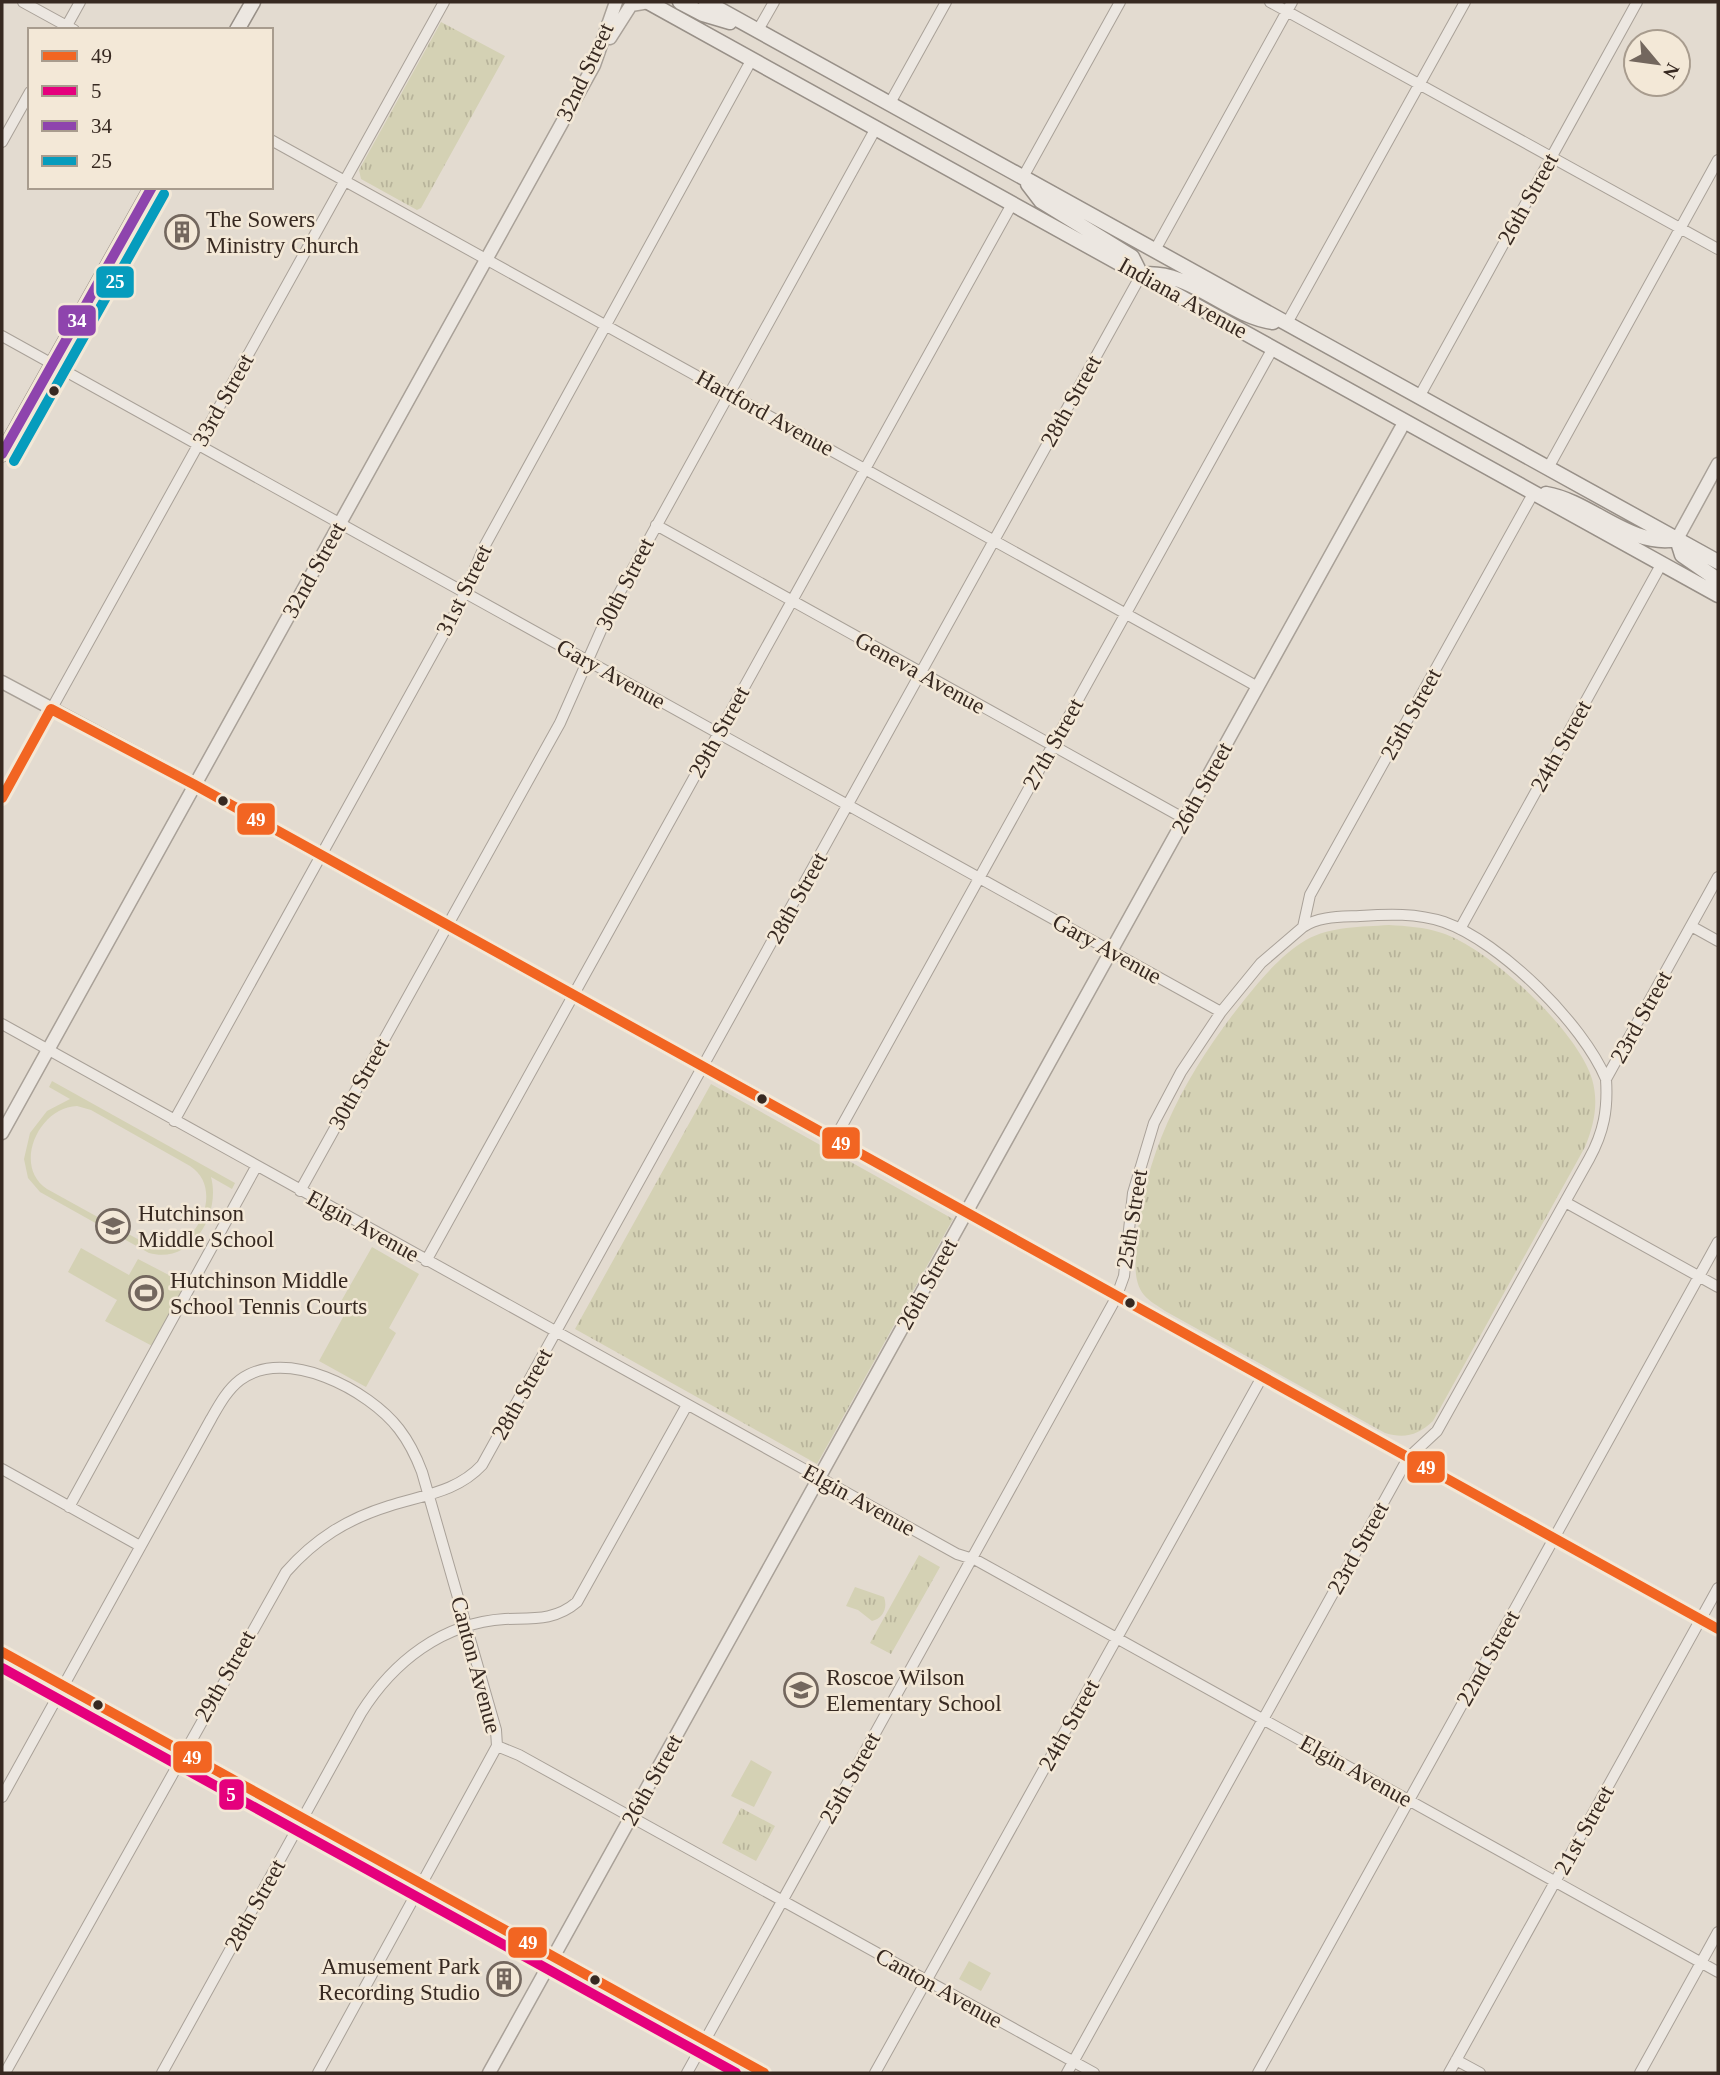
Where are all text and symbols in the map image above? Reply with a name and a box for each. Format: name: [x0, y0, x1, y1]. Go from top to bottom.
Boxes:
street label: 32nd Street: [551, 18, 619, 125]
legend: [28, 28, 273, 189]
north arrow: [1622, 28, 1692, 98]
text: 49: [91, 44, 112, 68]
text: N: [1659, 60, 1684, 82]
text: 5: [91, 79, 102, 103]
text: 34: [91, 114, 113, 138]
text: 25: [91, 149, 112, 173]
street label: 26th Street: [1493, 149, 1564, 249]
place label: The Sowers Ministry Church: [206, 207, 359, 258]
building icon: The Sowers Ministry Church: [163, 213, 201, 251]
street label: Indiana Avenue: [1114, 252, 1252, 344]
line badge: 25: [95, 265, 135, 299]
text: 25: [106, 271, 125, 292]
line badge: 34: [57, 304, 97, 337]
text: 34: [68, 310, 87, 331]
street label: 33rd Street: [187, 349, 259, 450]
street label: 28th Street: [1036, 351, 1107, 451]
street label: Hartford Avenue: [692, 365, 838, 461]
unlabelled marker: [47, 384, 61, 398]
street label: 32nd Street: [278, 517, 351, 622]
street label: 30th Street: [591, 533, 659, 634]
street label: 31st Street: [431, 540, 497, 639]
street label: Geneva Avenue: [851, 627, 989, 719]
street label: Gary Avenue: [552, 634, 670, 714]
street label: 25th Street: [1376, 664, 1447, 764]
street label: 29th Street: [684, 682, 755, 782]
street label: 27th Street: [1018, 694, 1089, 794]
street label: 24th Street: [1526, 696, 1597, 796]
street label: 26th Street: [1167, 738, 1238, 838]
unlabelled marker: [216, 794, 230, 808]
line badge: 49: [236, 802, 276, 836]
text: 49: [247, 809, 266, 830]
street label: 28th Street: [762, 848, 833, 948]
street label: Gary Avenue: [1048, 909, 1166, 989]
street label: 23rd Street: [1605, 966, 1677, 1067]
street label: 30th Street: [324, 1034, 395, 1134]
unlabelled marker: [755, 1092, 769, 1106]
line badge: 49: [821, 1126, 861, 1160]
text: 49: [832, 1133, 851, 1154]
street label: 25th Street: [1112, 1167, 1152, 1270]
street label: Elgin Avenue: [303, 1185, 423, 1267]
place label: Hutchinson Middle School: [138, 1201, 274, 1252]
school or university icon: Hutchinson Middle School: [94, 1207, 132, 1245]
street label: 26th Street: [892, 1234, 963, 1334]
place label: Hutchinson Middle School Tennis Courts: [170, 1268, 367, 1319]
sports icon: Hutchinson Middle School Tennis Courts: [127, 1274, 165, 1312]
unlabelled marker: [1123, 1296, 1137, 1310]
street label: 28th Street: [487, 1344, 558, 1444]
line badge: 49: [1406, 1450, 1446, 1484]
text: 49: [1417, 1457, 1436, 1478]
street label: Elgin Avenue: [799, 1459, 919, 1541]
street label: 23rd Street: [1322, 1497, 1394, 1598]
street label: Canton Avenue: [446, 1594, 506, 1736]
street label: 22nd Street: [1452, 1605, 1525, 1710]
street label: 29th Street: [190, 1626, 261, 1726]
place label: Roscoe Wilson Elementary School: [826, 1665, 1002, 1716]
school or university icon: Roscoe Wilson Elementary School: [782, 1671, 820, 1709]
street label: 24th Street: [1034, 1675, 1105, 1775]
unlabelled marker: [91, 1698, 105, 1712]
street label: 25th Street: [815, 1728, 886, 1828]
street label: 26th Street: [617, 1730, 688, 1830]
street label: Elgin Avenue: [1296, 1730, 1416, 1812]
line badge: 49: [172, 1740, 213, 1774]
text: 49: [183, 1747, 202, 1768]
line badge: 5: [218, 1778, 245, 1811]
street label: 21st Street: [1549, 1781, 1619, 1879]
text: 5: [226, 1784, 236, 1805]
street label: 28th Street: [220, 1855, 291, 1955]
line badge: 49: [507, 1926, 548, 1959]
text: 49: [519, 1932, 538, 1953]
street label: Canton Avenue: [871, 1943, 1007, 2033]
place label: Amusement Park Recording Studio: [318, 1954, 480, 2005]
building icon: Amusement Park Recording Studio: [485, 1960, 523, 1998]
unlabelled marker: [588, 1973, 602, 1987]

